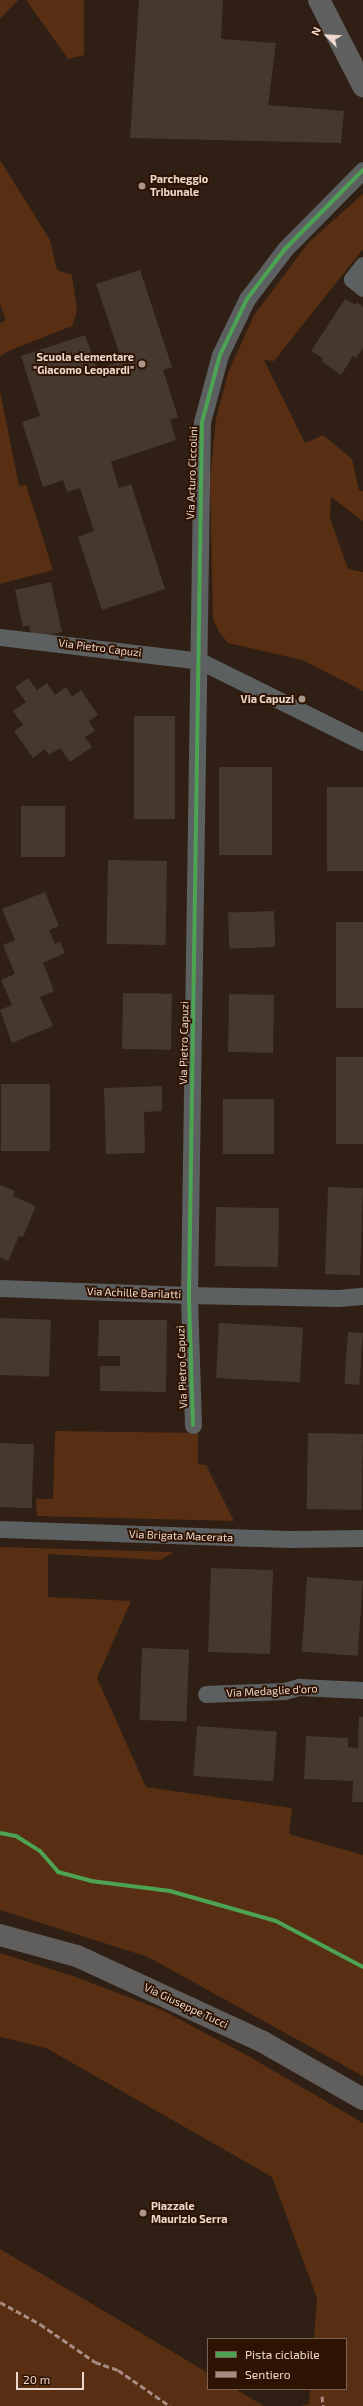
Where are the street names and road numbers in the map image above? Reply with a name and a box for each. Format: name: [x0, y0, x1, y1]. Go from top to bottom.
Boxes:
street label: Via Arturo Ciccolini: [184, 426, 200, 520]
street label: Via Pietro Capuzi: [58, 636, 142, 660]
street label: Via Pietro Capuzi: [177, 1001, 191, 1085]
street label: Via Achille Barilatti: [87, 1285, 181, 1301]
street label: Via Pietro Capuzi: [174, 1325, 190, 1409]
street label: Via Brigata Macerata: [129, 1528, 233, 1544]
street label: Via Medaglie d'oro: [226, 1682, 318, 1700]
street label: Via Giuseppe Tucci: [142, 1981, 230, 2031]

